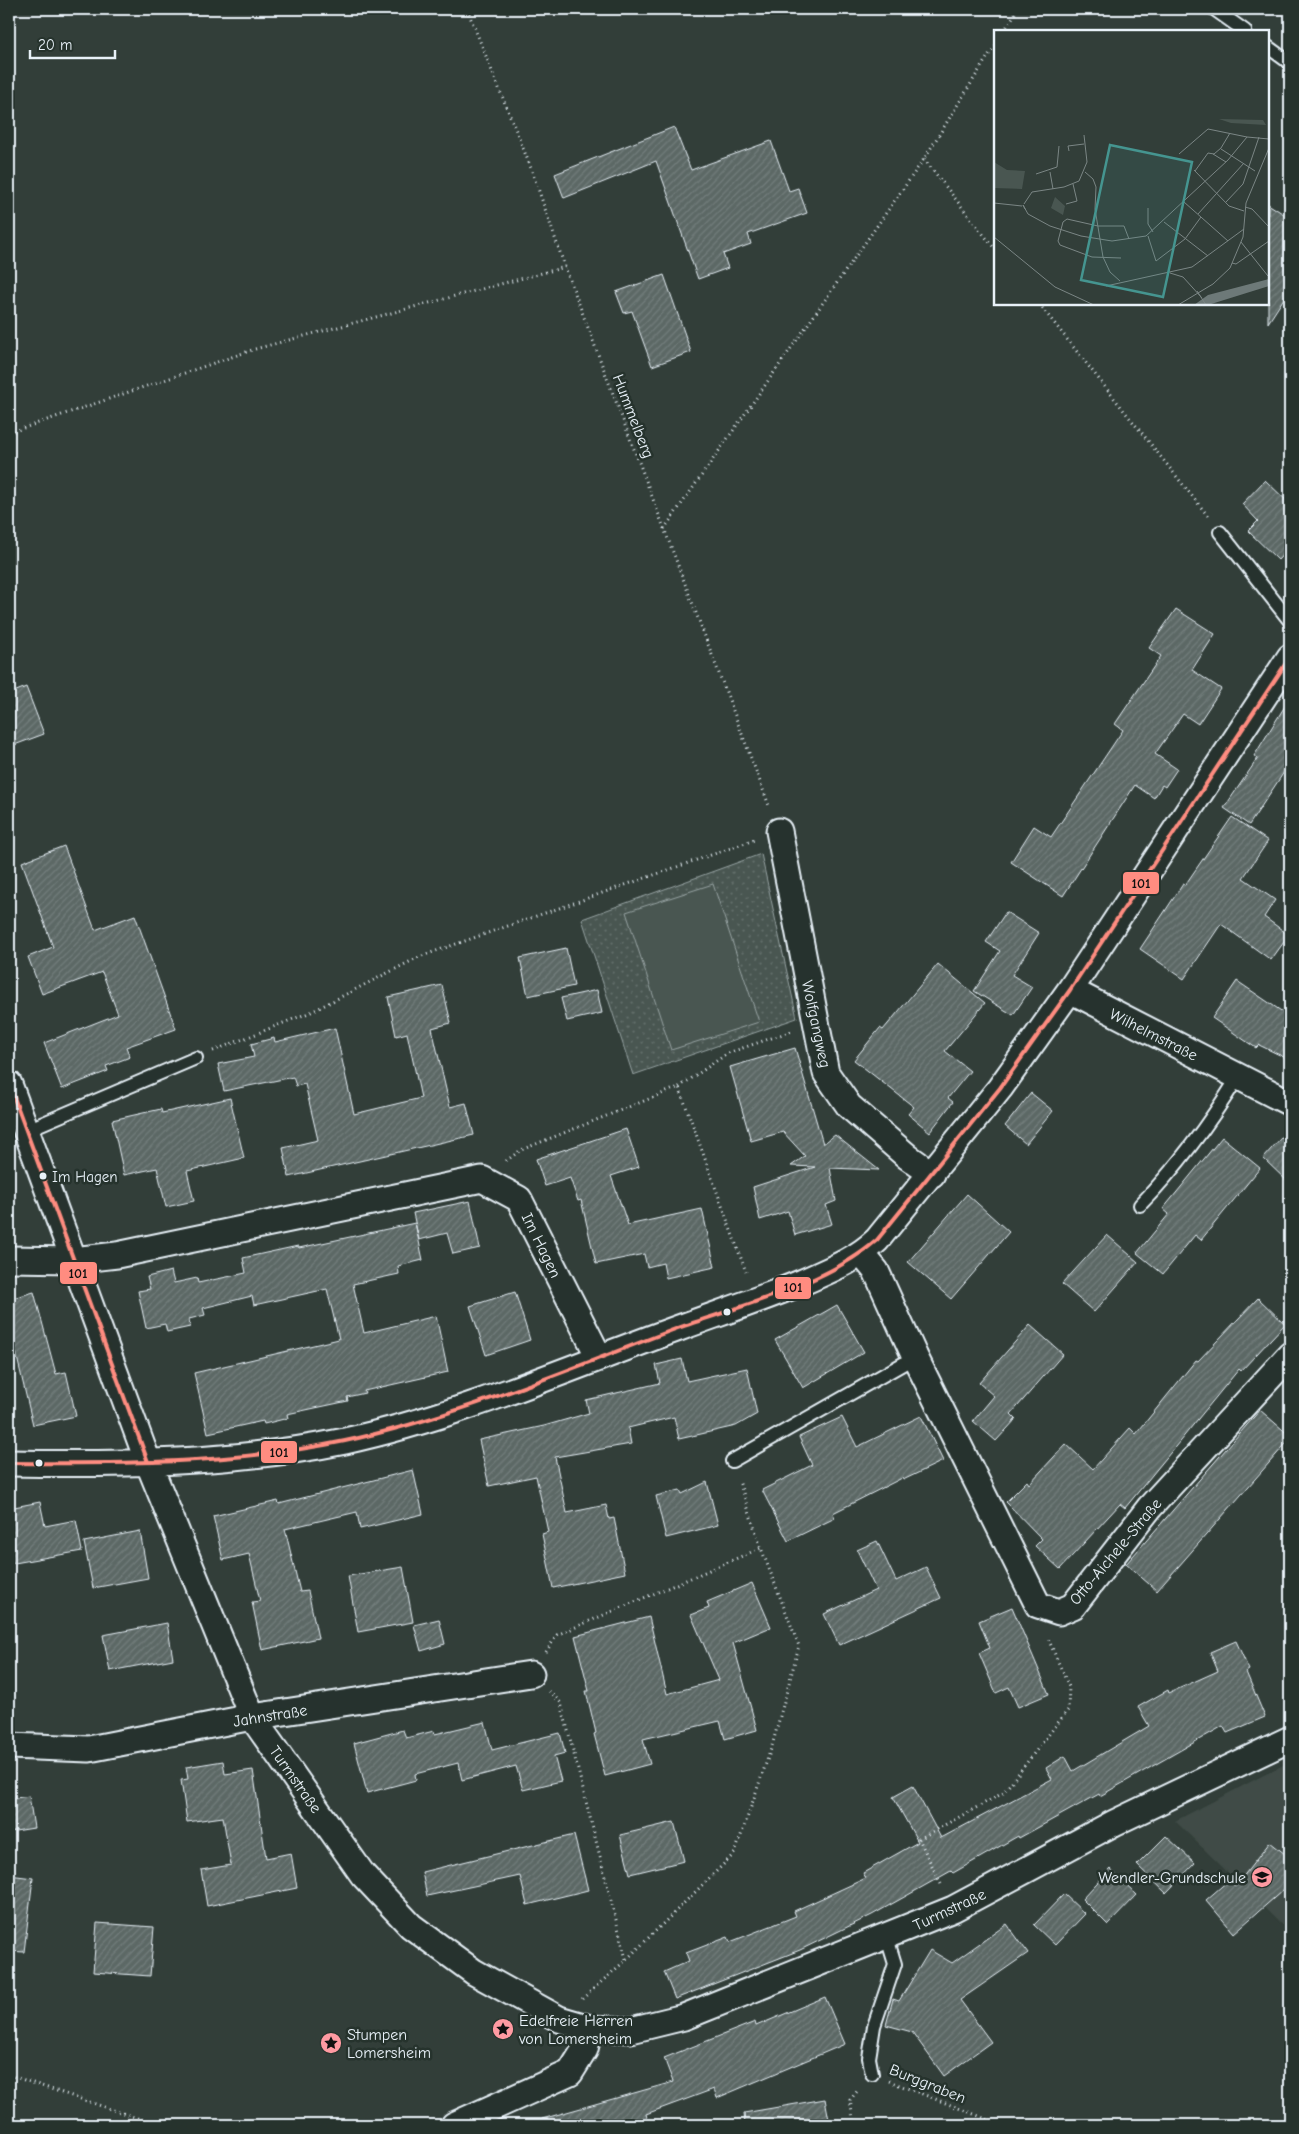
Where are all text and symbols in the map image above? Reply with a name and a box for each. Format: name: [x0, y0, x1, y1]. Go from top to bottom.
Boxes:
scale bar: [30, 28, 115, 60]
inset map: [994, 30, 1269, 305]
text: 20 m: [38, 36, 72, 54]
street label: Hummelberg: [609, 372, 657, 461]
line badge: 101: [1122, 871, 1160, 895]
text: 101: [1131, 875, 1151, 892]
street label: Wolfgangweg: [798, 979, 834, 1070]
street label: Wilhelmstraße: [1107, 1005, 1201, 1065]
place label: Im Hagen: [52, 1168, 118, 1186]
marker: Im Hagen: [38, 1171, 48, 1181]
street label: Im Hagen: [518, 1210, 565, 1281]
line badge: 101: [59, 1261, 98, 1285]
text: 101: [68, 1265, 88, 1282]
line badge: 101: [774, 1276, 812, 1300]
text: 101: [783, 1279, 803, 1296]
unlabelled marker: [722, 1307, 732, 1317]
line badge: 101: [260, 1440, 298, 1464]
text: 101: [269, 1444, 289, 1461]
unlabelled marker: [34, 1458, 44, 1468]
street label: Otto-Aichele-Straße: [1066, 1495, 1165, 1608]
street label: Jahnstraße: [232, 1701, 309, 1731]
street label: Turmstraße: [265, 1742, 325, 1817]
school or university icon: Wendler-Grundschule: [1250, 1865, 1274, 1889]
place label: Wendler-Grundschule: [1098, 1869, 1246, 1887]
street label: Turmstraße: [910, 1885, 989, 1935]
place label: Edelfreie Herren von Lomersheim: [518, 2012, 633, 2048]
place icon: Edelfreie Herren von Lomersheim: [491, 2017, 515, 2041]
place label: Stumpen Lomersheim: [347, 2026, 431, 2062]
place icon: Stumpen Lomersheim: [319, 2031, 343, 2055]
street label: Burggraben: [887, 2060, 968, 2107]

